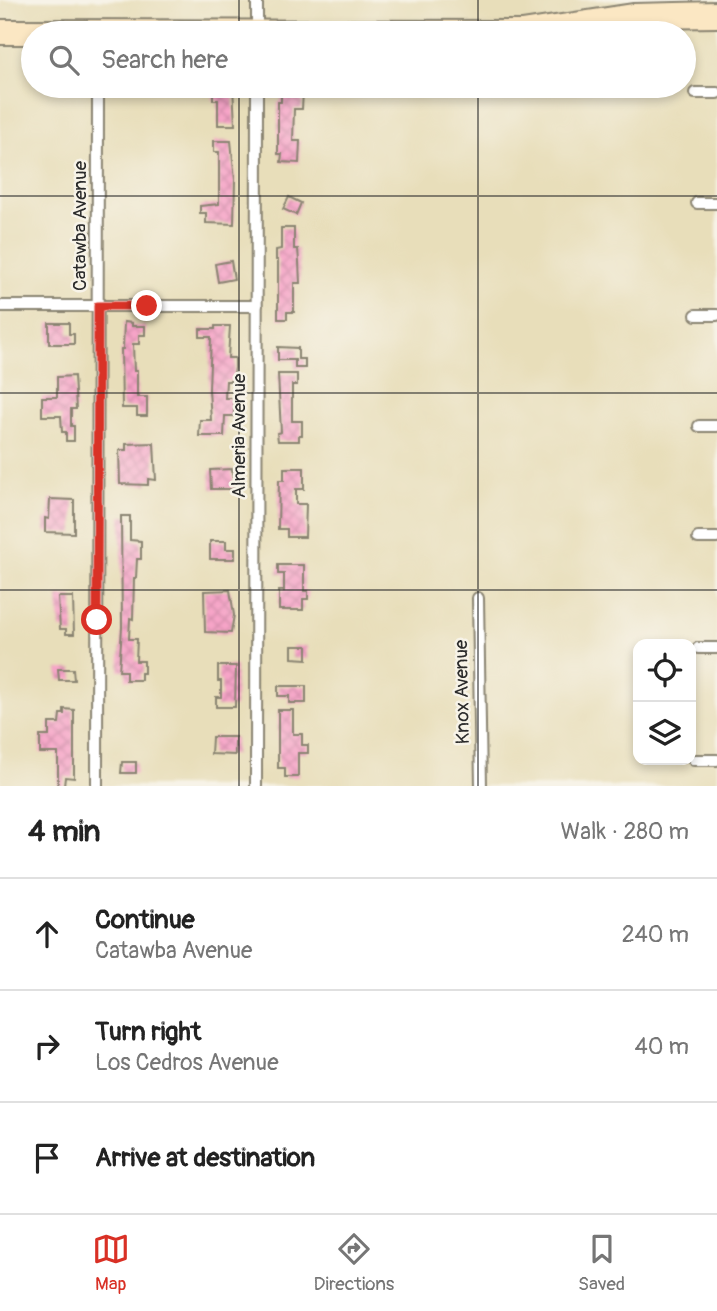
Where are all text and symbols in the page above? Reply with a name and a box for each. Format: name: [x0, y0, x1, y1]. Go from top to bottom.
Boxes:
search box: [21, 21, 696, 98]
icon: search: [45, 41, 83, 79]
text: Search here: [101, 44, 228, 76]
street label: Catawba Avenue: [68, 160, 92, 291]
route end: [131, 290, 162, 321]
street label: Almeria Avenue: [227, 373, 251, 498]
route start: [81, 604, 112, 635]
street label: Knox Avenue: [449, 639, 475, 745]
map controls: [633, 639, 696, 765]
button: locate: [633, 639, 696, 702]
button: layers: [633, 702, 696, 765]
text: 4 min: [28, 813, 101, 850]
text: Walk · 280 m: [561, 817, 689, 846]
text: Continue: [95, 904, 195, 936]
icon: ahead: [28, 915, 66, 953]
text: 240 m: [622, 920, 689, 949]
text: Catawba Avenue: [95, 936, 252, 965]
text: Turn right: [95, 1016, 201, 1048]
icon: right: [28, 1027, 66, 1065]
text: 40 m: [635, 1032, 689, 1061]
text: Los Cedros Avenue: [95, 1048, 278, 1077]
icon: arrive: [28, 1139, 66, 1177]
text: Arrive at destination: [95, 1142, 315, 1174]
tab: Map: [92, 1230, 130, 1296]
tab: Directions: [314, 1230, 394, 1296]
tab: Saved: [578, 1230, 625, 1296]

